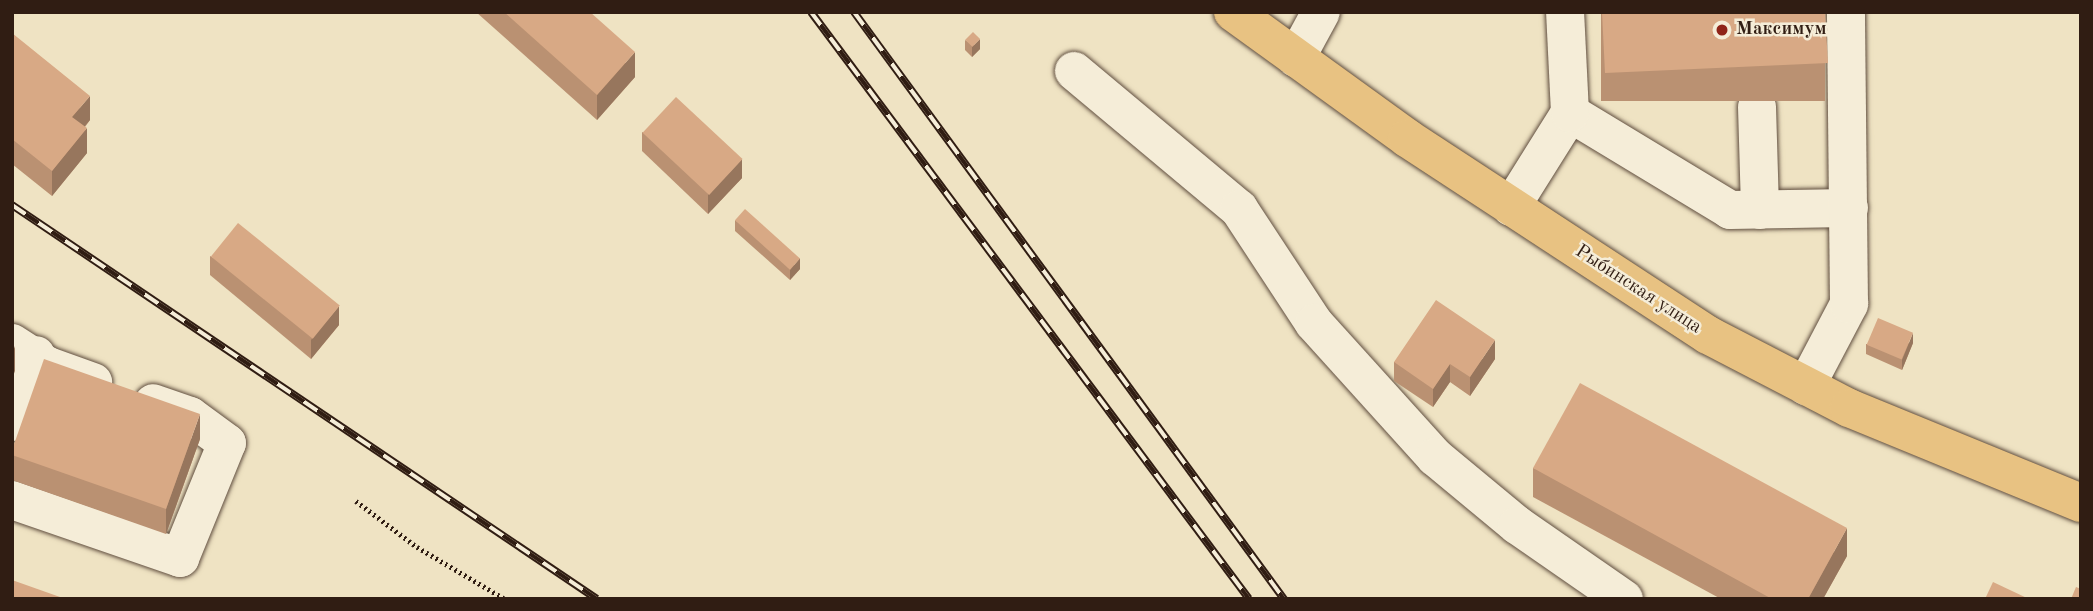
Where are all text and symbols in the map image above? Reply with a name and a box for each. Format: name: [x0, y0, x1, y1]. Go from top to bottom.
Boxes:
place label: Максимум: [1736, 19, 1827, 41]
marker: Максимум: [1714, 22, 1730, 38]
street label: Рыбинская улица: [1570, 241, 1706, 339]

